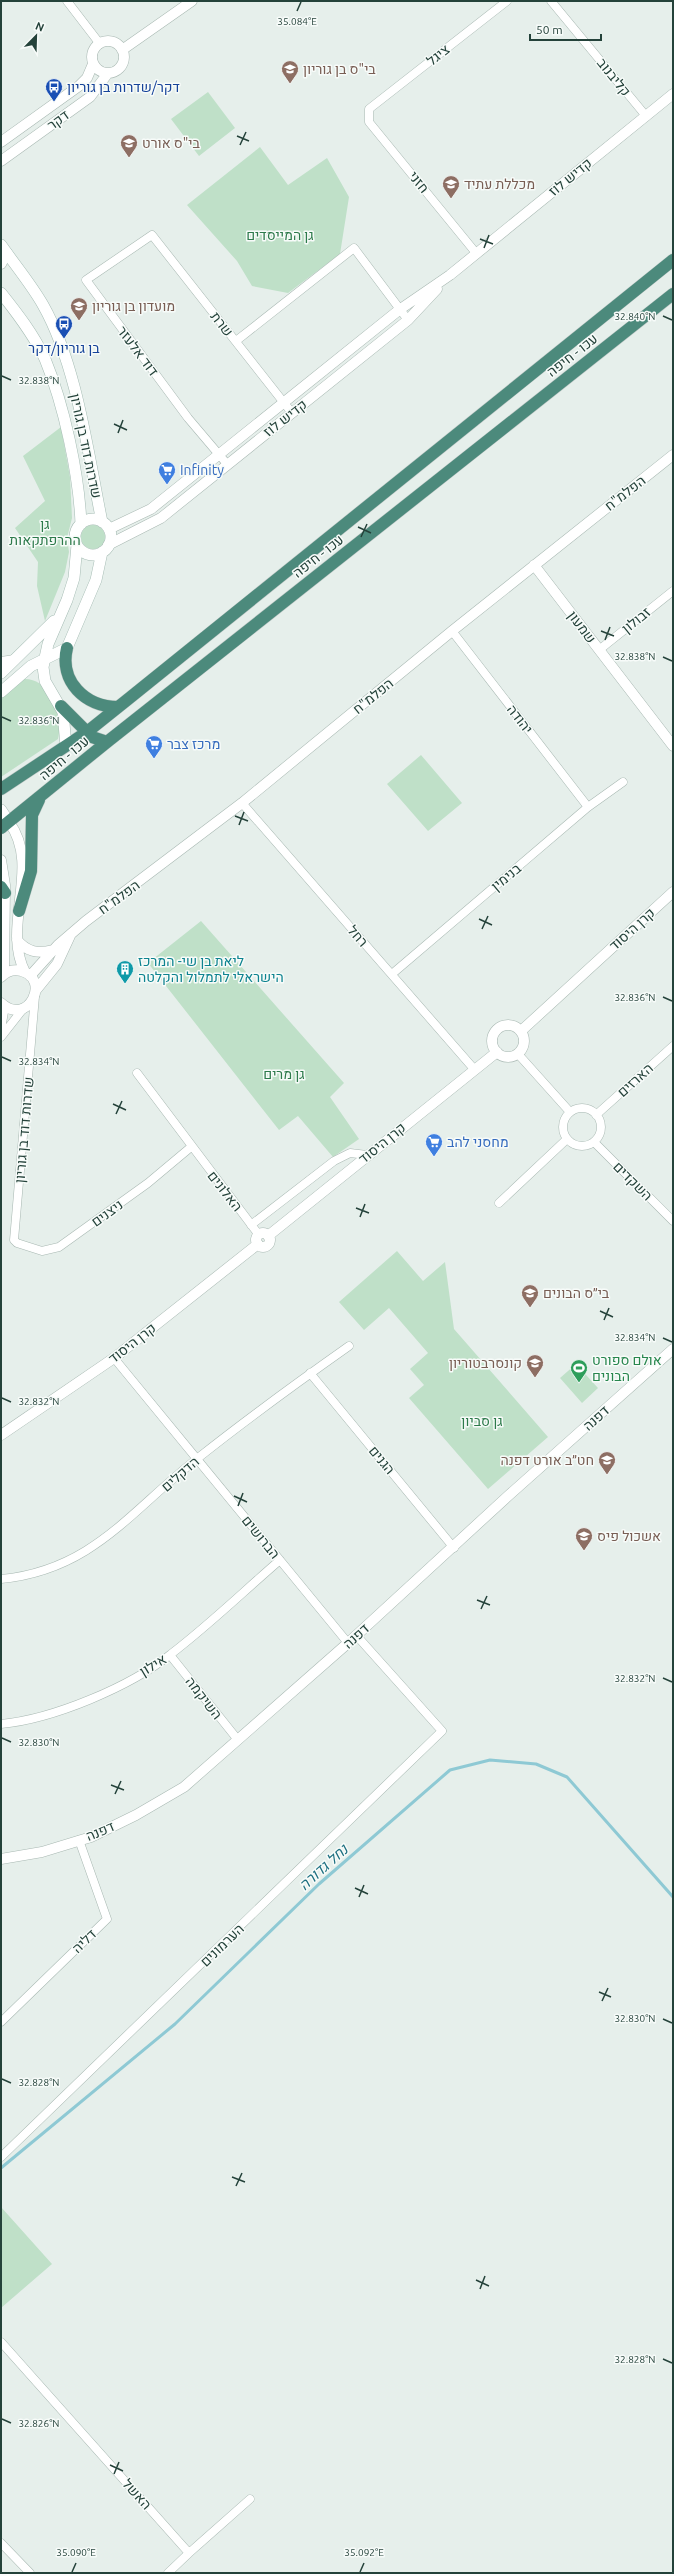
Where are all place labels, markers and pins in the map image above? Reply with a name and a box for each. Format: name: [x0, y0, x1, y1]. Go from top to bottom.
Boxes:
school or university icon: בי"ס בן גוריון: [280, 59, 300, 84]
place label: בי"ס בן גוריון: [303, 61, 376, 77]
bus stop icon: דקר/שדרות בן גוריון: [44, 77, 64, 102]
place label: דקר/שדרות בן גוריון: [67, 79, 180, 95]
school or university icon: בי"ס אורט: [119, 133, 139, 158]
place label: בי"ס אורט: [142, 135, 201, 151]
school or university icon: מכללת עתיד: [441, 174, 461, 199]
place label: מכללת עתיד: [464, 176, 535, 192]
school or university icon: מועדון בן גוריון: [69, 296, 89, 321]
place label: מועדון בן גוריון: [92, 298, 175, 314]
bus stop icon: בן גוריון/דקר: [54, 314, 74, 339]
place label: בן גוריון/דקר: [28, 340, 100, 356]
supermarket icon: Infinity: [157, 460, 177, 485]
place label: Infinity: [180, 462, 224, 478]
supermarket icon: מרכז צבר: [144, 734, 164, 759]
place label: מרכז צבר: [167, 736, 220, 752]
place label: ליאת בן שי- המרכז הישראלי לתמלול והקלטה: [138, 953, 284, 985]
building icon: ליאת בן שי- המרכז הישראלי לתמלול והקלטה: [115, 959, 135, 984]
supermarket icon: מחסני להב: [424, 1132, 444, 1157]
place label: מחסני להב: [447, 1134, 509, 1150]
school or university icon: בי״ס הבונים: [520, 1283, 540, 1308]
place label: בי״ס הבונים: [543, 1285, 610, 1301]
place label: אולם ספורט הבונים: [592, 1352, 662, 1384]
school or university icon: קונסרבטוריון: [525, 1353, 545, 1378]
place label: קונסרבטוריון: [449, 1355, 522, 1371]
sports icon: אולם ספורט הבונים: [569, 1358, 589, 1383]
school or university icon: חט״ב אורט דפנה: [597, 1450, 617, 1475]
place label: חט״ב אורט דפנה: [500, 1452, 594, 1468]
school or university icon: אשכול פיס: [574, 1526, 594, 1551]
place label: אשכול פיס: [597, 1528, 661, 1544]

